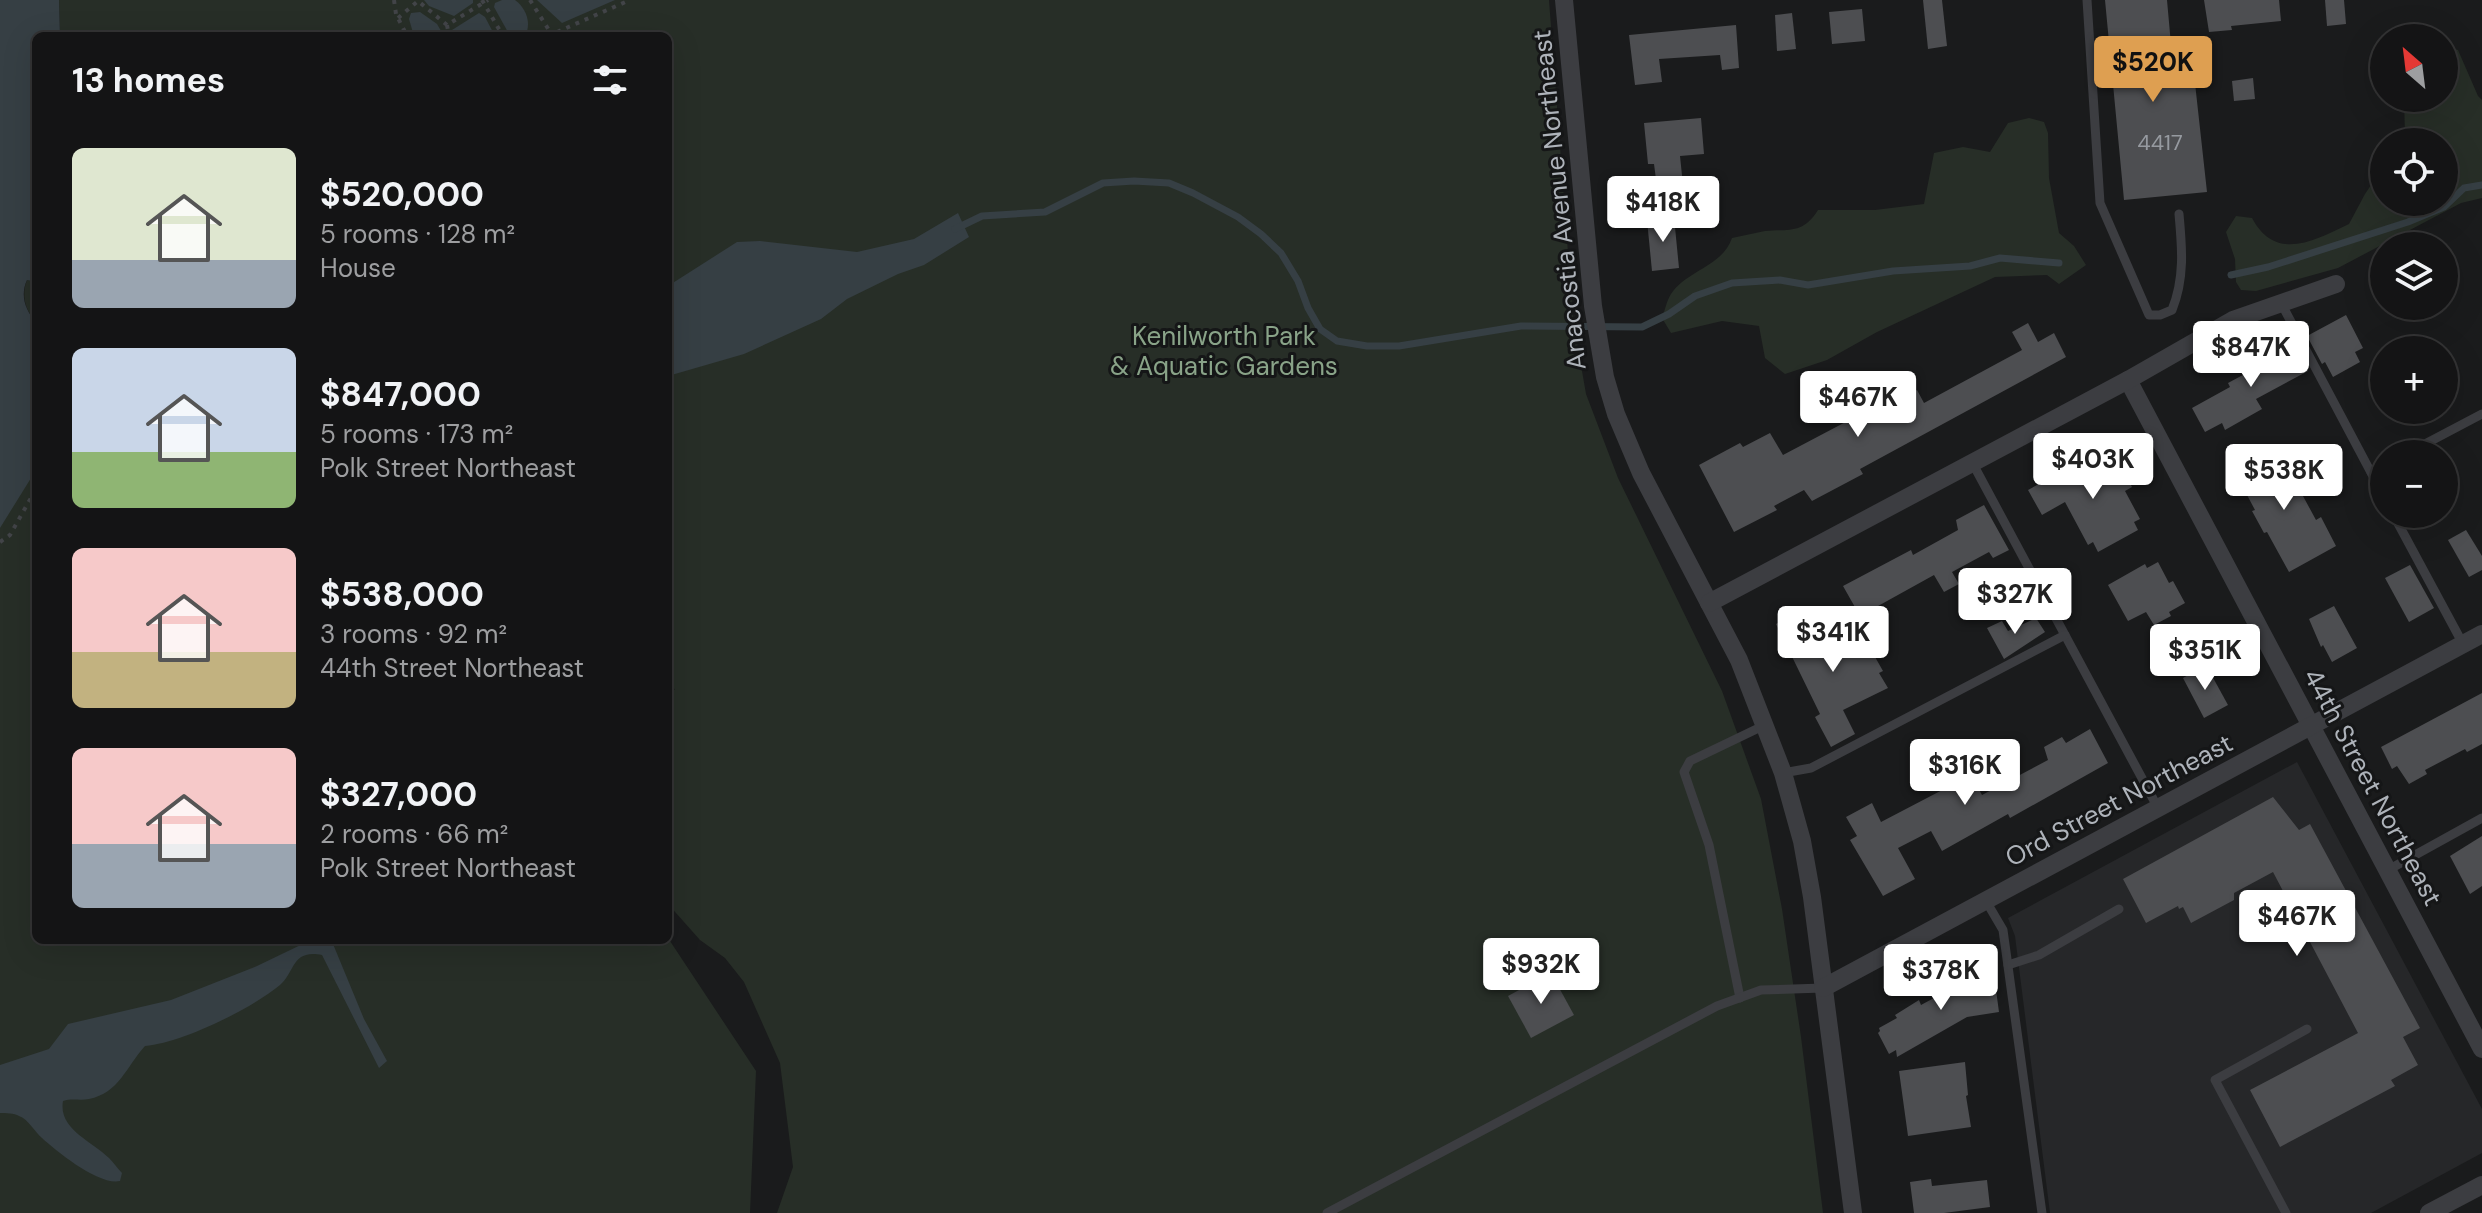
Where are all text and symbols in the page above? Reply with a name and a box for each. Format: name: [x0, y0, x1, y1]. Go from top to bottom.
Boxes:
north arrow: [2370, 24, 2458, 112]
map controls: [2370, 24, 2458, 528]
street label: Anacostia Avenue Northeast: [1524, 28, 1594, 372]
pin: $520K: [2097, 36, 2209, 104]
text: $520K: [2112, 45, 2194, 79]
text: 13 homes: [72, 58, 225, 103]
icon: filters: [588, 58, 632, 102]
house number: 4417: [2137, 128, 2183, 157]
button: locate: [2370, 128, 2458, 216]
text: $520,000: [320, 172, 484, 217]
pin: $418K: [1607, 176, 1719, 244]
icon: home: [136, 180, 232, 276]
text: $418K: [1625, 185, 1701, 219]
text: 5 rooms · 128 m²: [320, 217, 515, 251]
button: layers: [2370, 232, 2458, 320]
text: House: [320, 251, 396, 285]
park label: Kenilworth Park & Aquatic Gardens: [1110, 319, 1338, 383]
pin: $847K: [2195, 321, 2307, 389]
text: $847K: [2211, 330, 2291, 364]
button: +: [2370, 336, 2458, 424]
pin: $467K: [1802, 371, 1914, 439]
text: $847,000: [320, 372, 481, 417]
icon: home: [136, 380, 232, 476]
text: $467K: [1818, 380, 1898, 414]
text: 5 rooms · 173 m²: [320, 417, 513, 451]
pin: $403K: [2037, 433, 2149, 501]
button: −: [2370, 440, 2458, 528]
text: $403K: [2051, 442, 2135, 476]
pin: $538K: [2228, 444, 2340, 512]
text: Polk Street Northeast: [320, 451, 576, 485]
text: $538K: [2244, 453, 2325, 487]
pin: $327K: [1959, 568, 2071, 636]
text: $538,000: [320, 572, 484, 617]
text: $327K: [1976, 577, 2054, 611]
icon: home: [136, 580, 232, 676]
pin: $341K: [1777, 606, 1889, 674]
text: $341K: [1796, 615, 1870, 649]
text: 3 rooms · 92 m²: [320, 617, 507, 651]
pin: $351K: [2149, 624, 2261, 692]
text: $351K: [2168, 633, 2242, 667]
text: 44th Street Northeast: [320, 651, 584, 685]
street label: 44th Street Northeast: [2296, 662, 2450, 912]
street label: Ord Street Northeast: [1999, 726, 2239, 874]
pin: $316K: [1909, 739, 2021, 807]
text: $316K: [1928, 748, 2002, 782]
text: $327,000: [320, 772, 477, 817]
icon: home: [136, 780, 232, 876]
text: 2 rooms · 66 m²: [320, 817, 508, 851]
text: Polk Street Northeast: [320, 851, 576, 885]
pin: $467K: [2241, 890, 2353, 958]
text: $467K: [2257, 899, 2337, 933]
pin: $932K: [1485, 938, 1597, 1006]
pin: $378K: [1885, 944, 1997, 1012]
text: $932K: [1501, 947, 1581, 981]
text: $378K: [1902, 953, 1980, 987]

